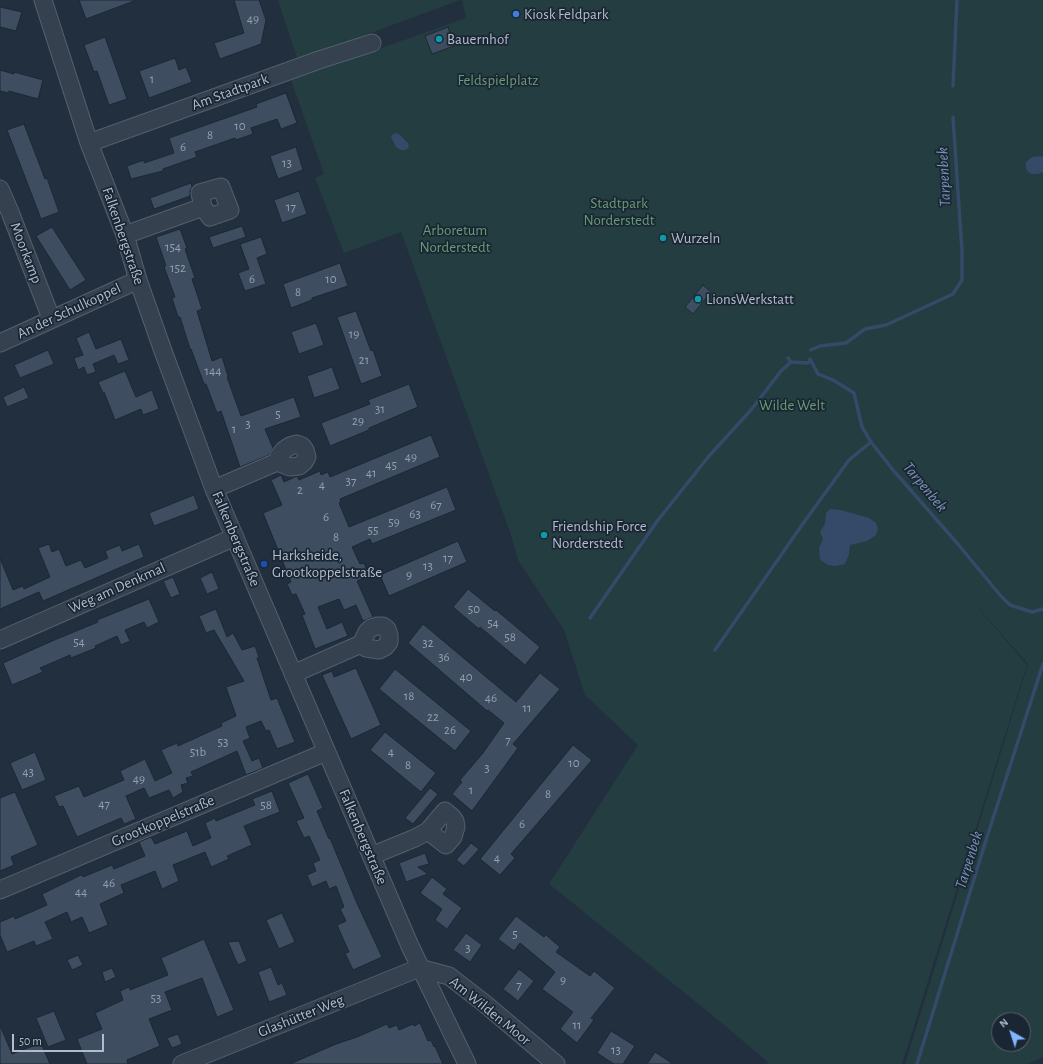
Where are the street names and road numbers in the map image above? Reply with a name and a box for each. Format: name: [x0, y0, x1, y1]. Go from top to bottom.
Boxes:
street label: Am Stadtpark: [189, 70, 271, 114]
street label: Falkenbergstraße: [98, 185, 148, 287]
street label: Moorkamp: [6, 220, 46, 286]
street label: An der Schulkoppel: [14, 279, 124, 343]
street label: Falkenbergstraße: [208, 489, 264, 589]
street label: Weg am Denkmal: [66, 559, 168, 617]
street label: Falkenbergstraße: [335, 787, 391, 887]
street label: Grootkoppelstraße: [109, 791, 217, 851]
street label: Am Wilden Moor: [446, 973, 534, 1049]
street label: Glashütter Weg: [255, 991, 347, 1041]

